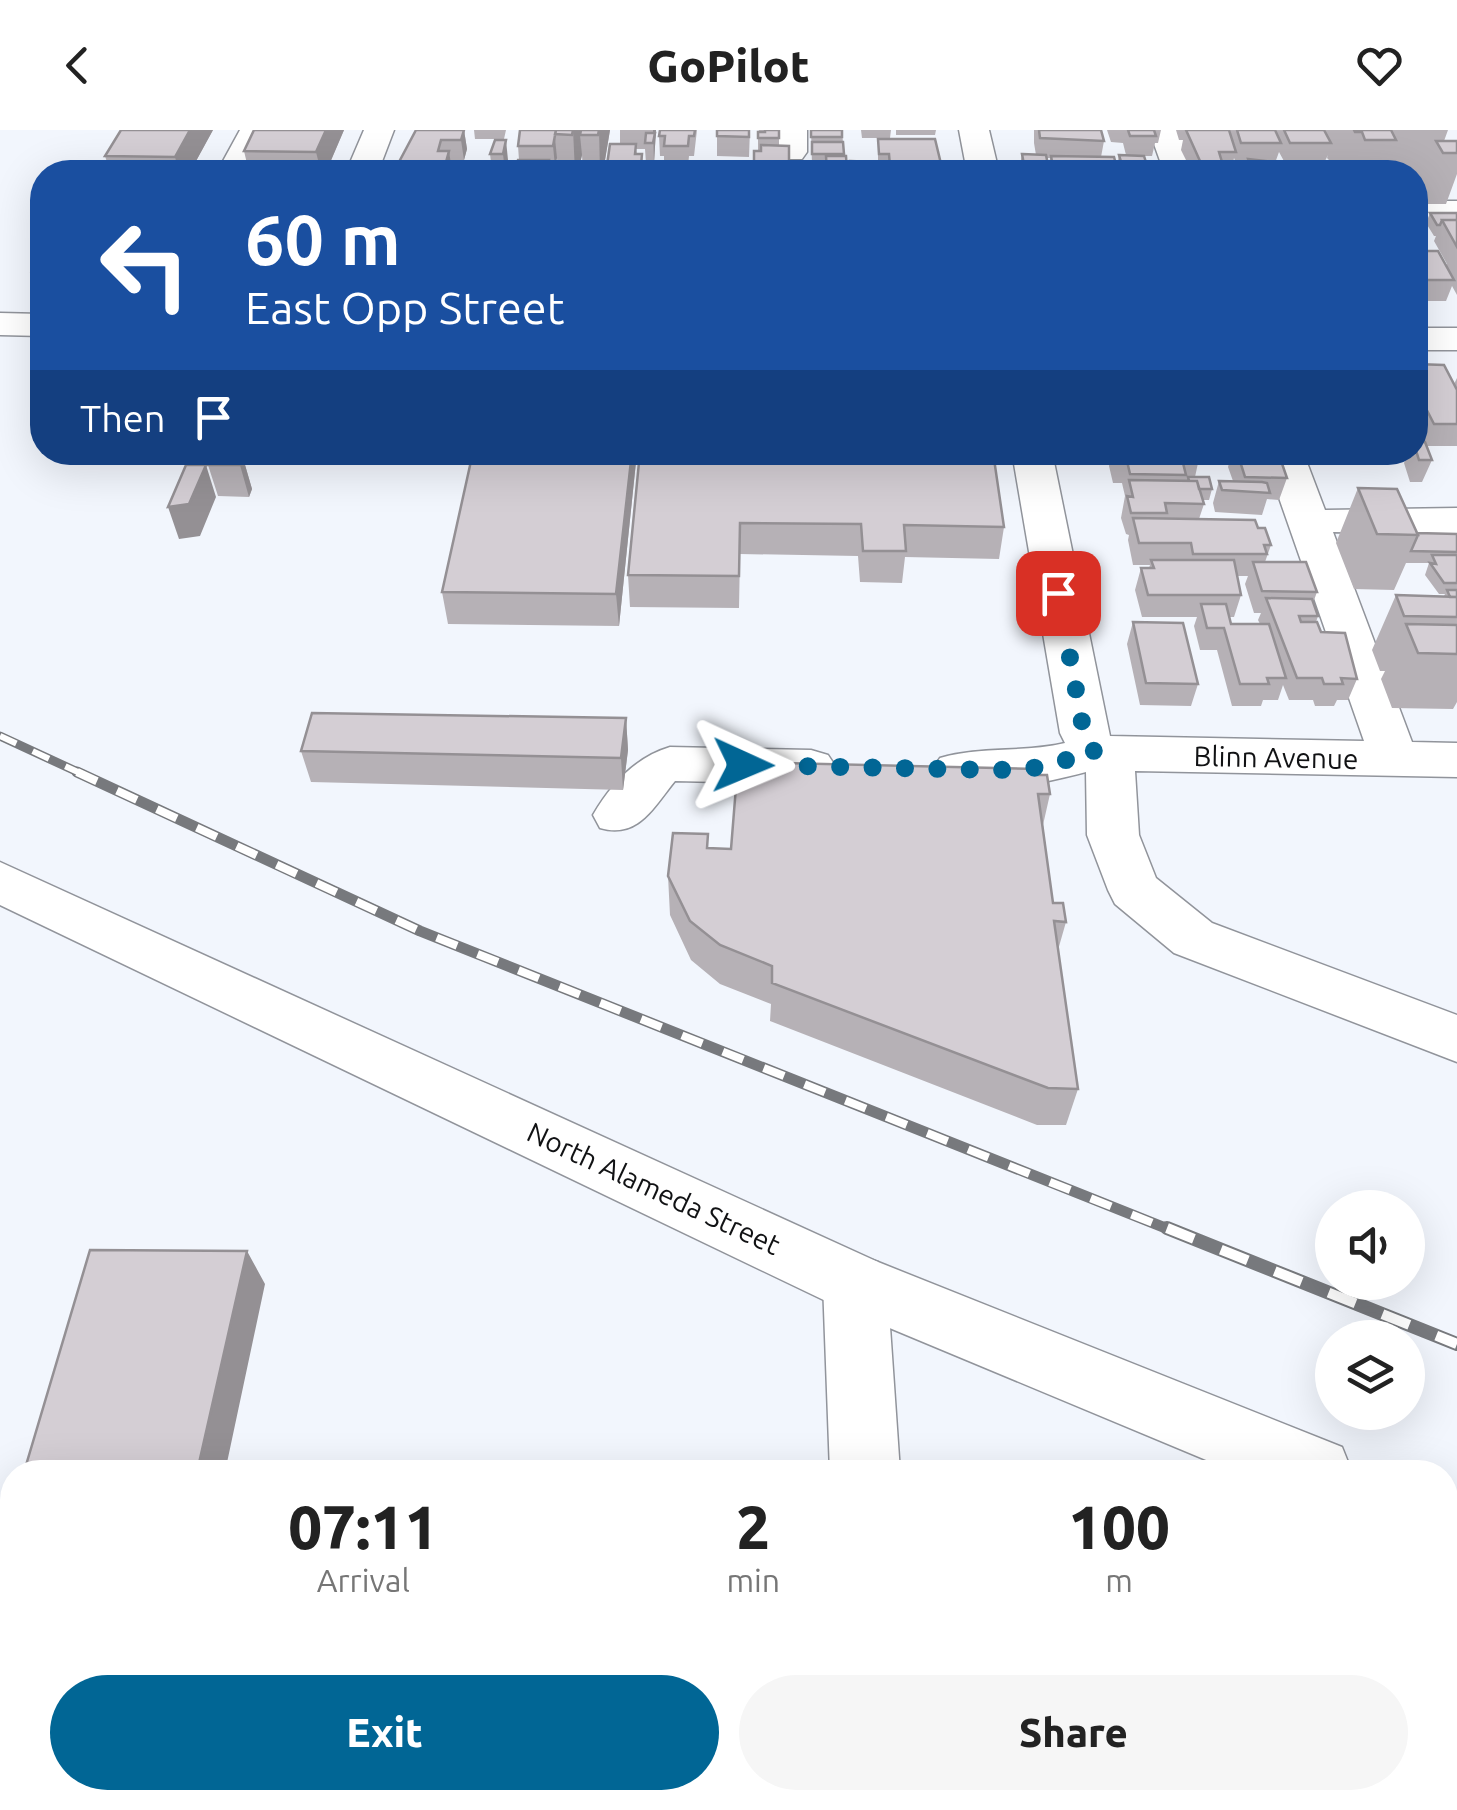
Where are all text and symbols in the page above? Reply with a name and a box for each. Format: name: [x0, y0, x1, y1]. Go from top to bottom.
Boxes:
icon: back: [50, 38, 105, 93]
icon: heart: [1352, 38, 1407, 93]
text: GoPilot: [647, 40, 810, 91]
icon: left: [80, 200, 210, 330]
text: 60 m: [245, 200, 401, 278]
text: East Opp Street: [245, 282, 564, 333]
icon: arrive: [186, 390, 241, 445]
text: Then: [80, 397, 166, 439]
pin: [1016, 551, 1101, 636]
icon: arrive: [1031, 566, 1086, 621]
position arrow: [691, 713, 795, 817]
street label: Blinn Avenue: [1193, 740, 1359, 774]
street label: North Alameda Street: [523, 1116, 785, 1260]
map controls: [1315, 1190, 1425, 1430]
button: sound: [1315, 1190, 1425, 1300]
button: layers: [1315, 1320, 1425, 1430]
text: 07:11: [288, 1493, 438, 1560]
text: 2: [736, 1493, 770, 1560]
text: 100: [1068, 1493, 1170, 1560]
text: Arrival: [317, 1562, 410, 1598]
text: min: [726, 1562, 780, 1598]
text: m: [1105, 1562, 1133, 1598]
button: Exit: [50, 1675, 719, 1790]
button: Share: [739, 1675, 1408, 1790]

